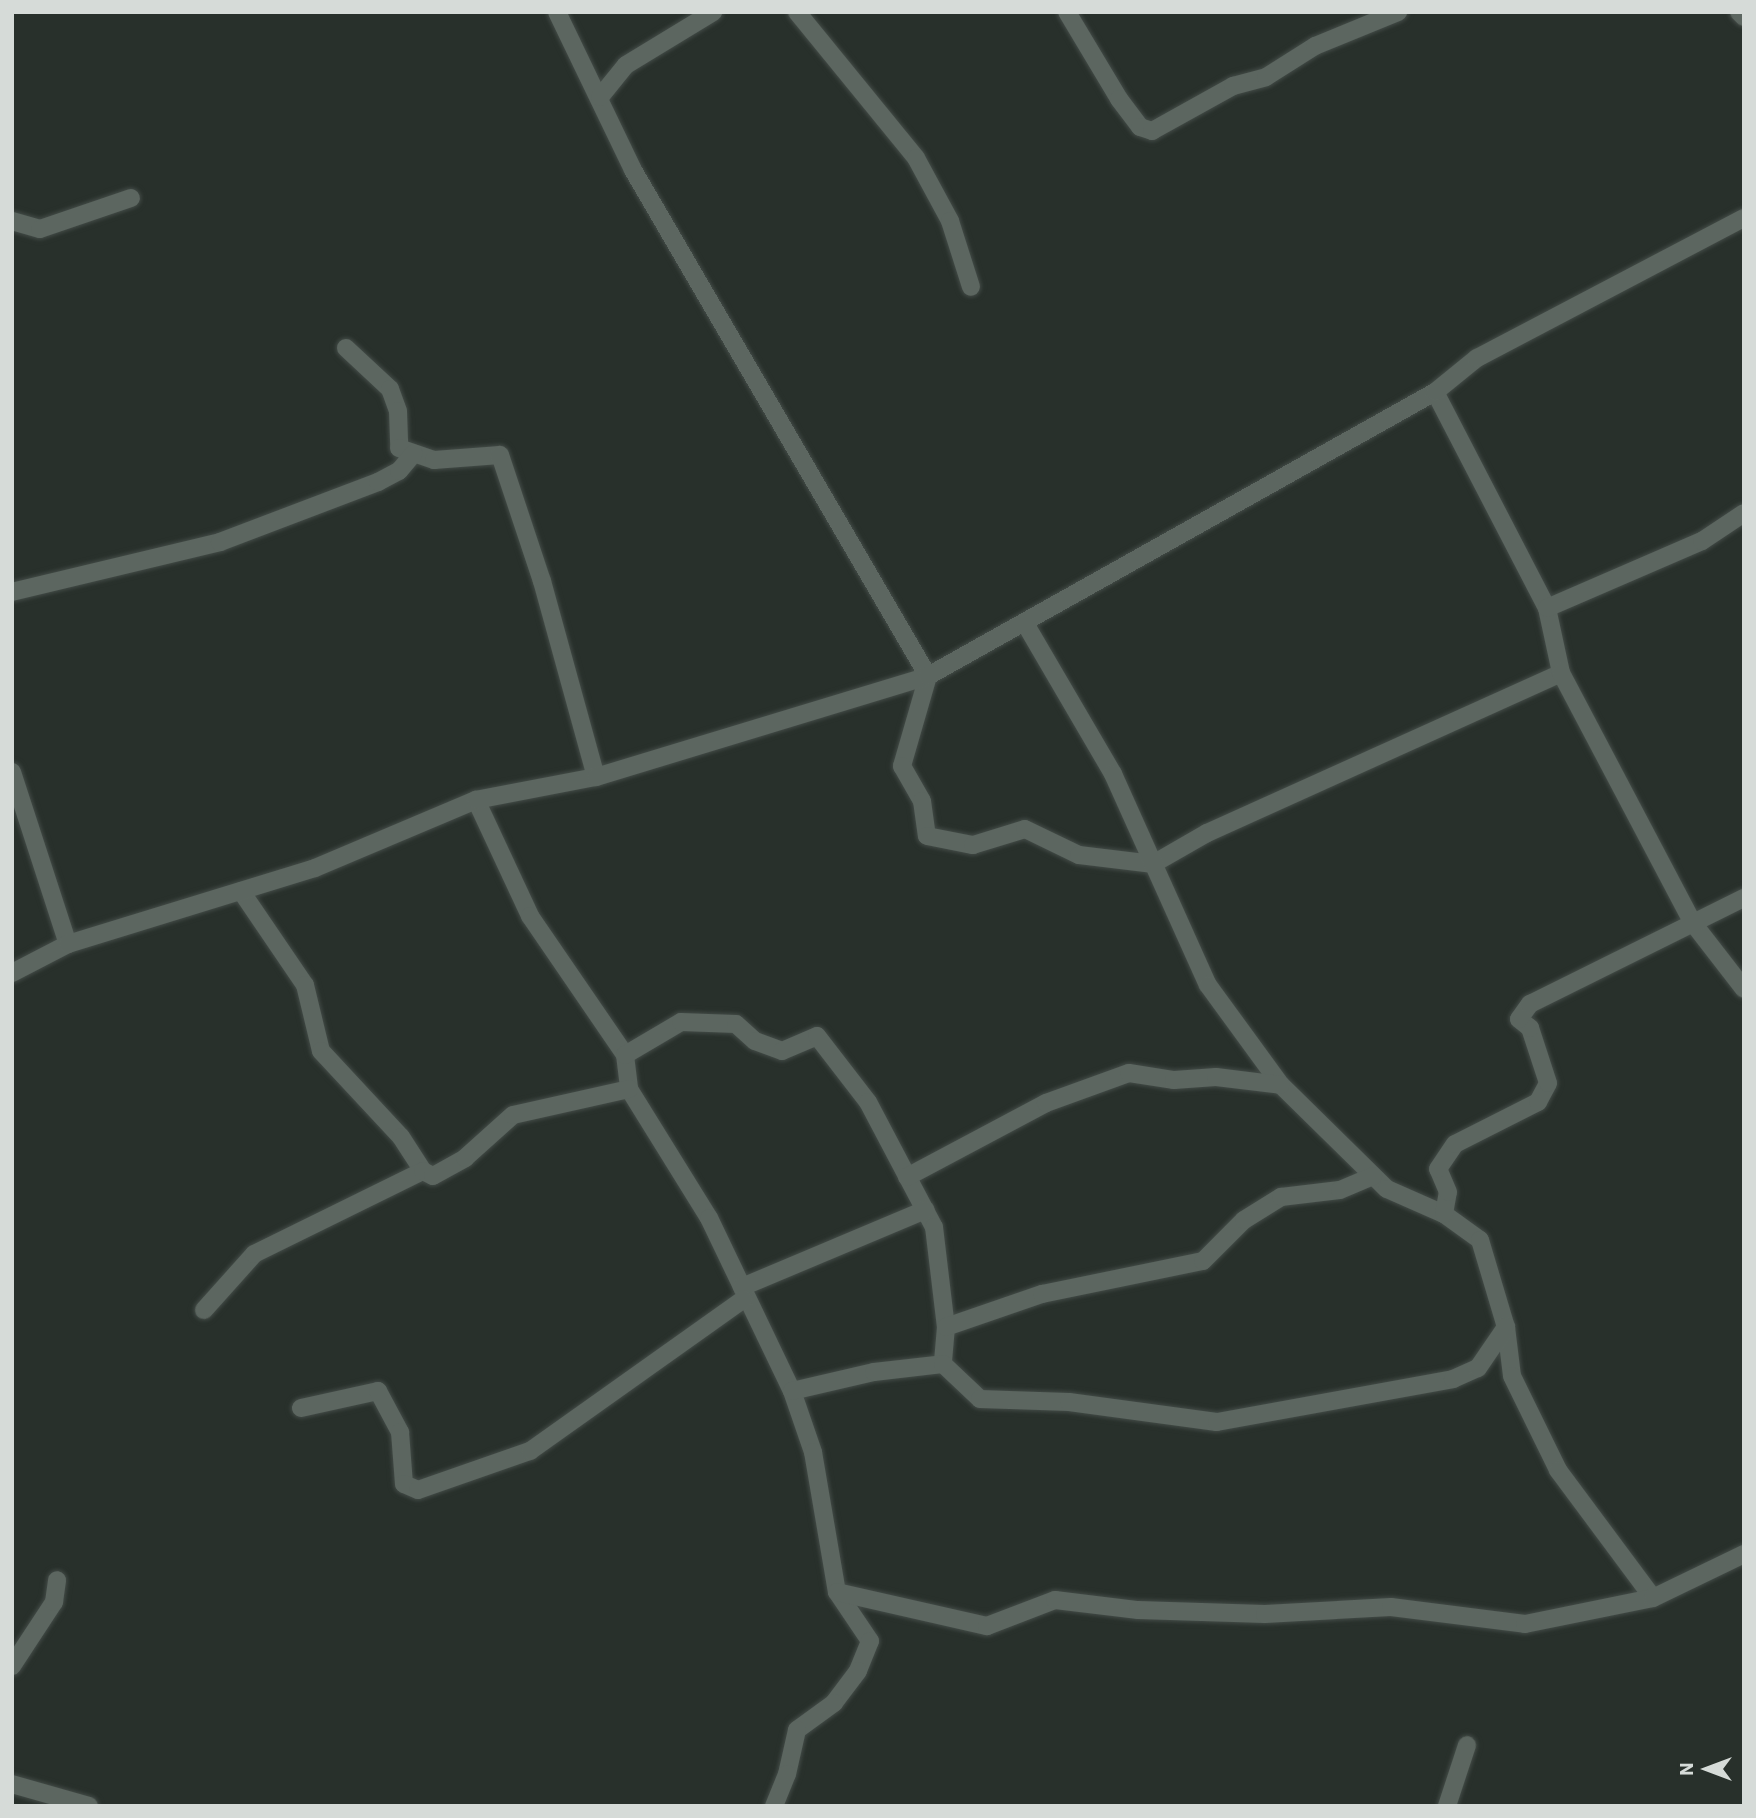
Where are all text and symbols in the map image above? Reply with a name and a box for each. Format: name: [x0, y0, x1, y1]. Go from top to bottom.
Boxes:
north arrow: [1672, 1734, 1742, 1804]
text: N: [1674, 1762, 1698, 1776]

